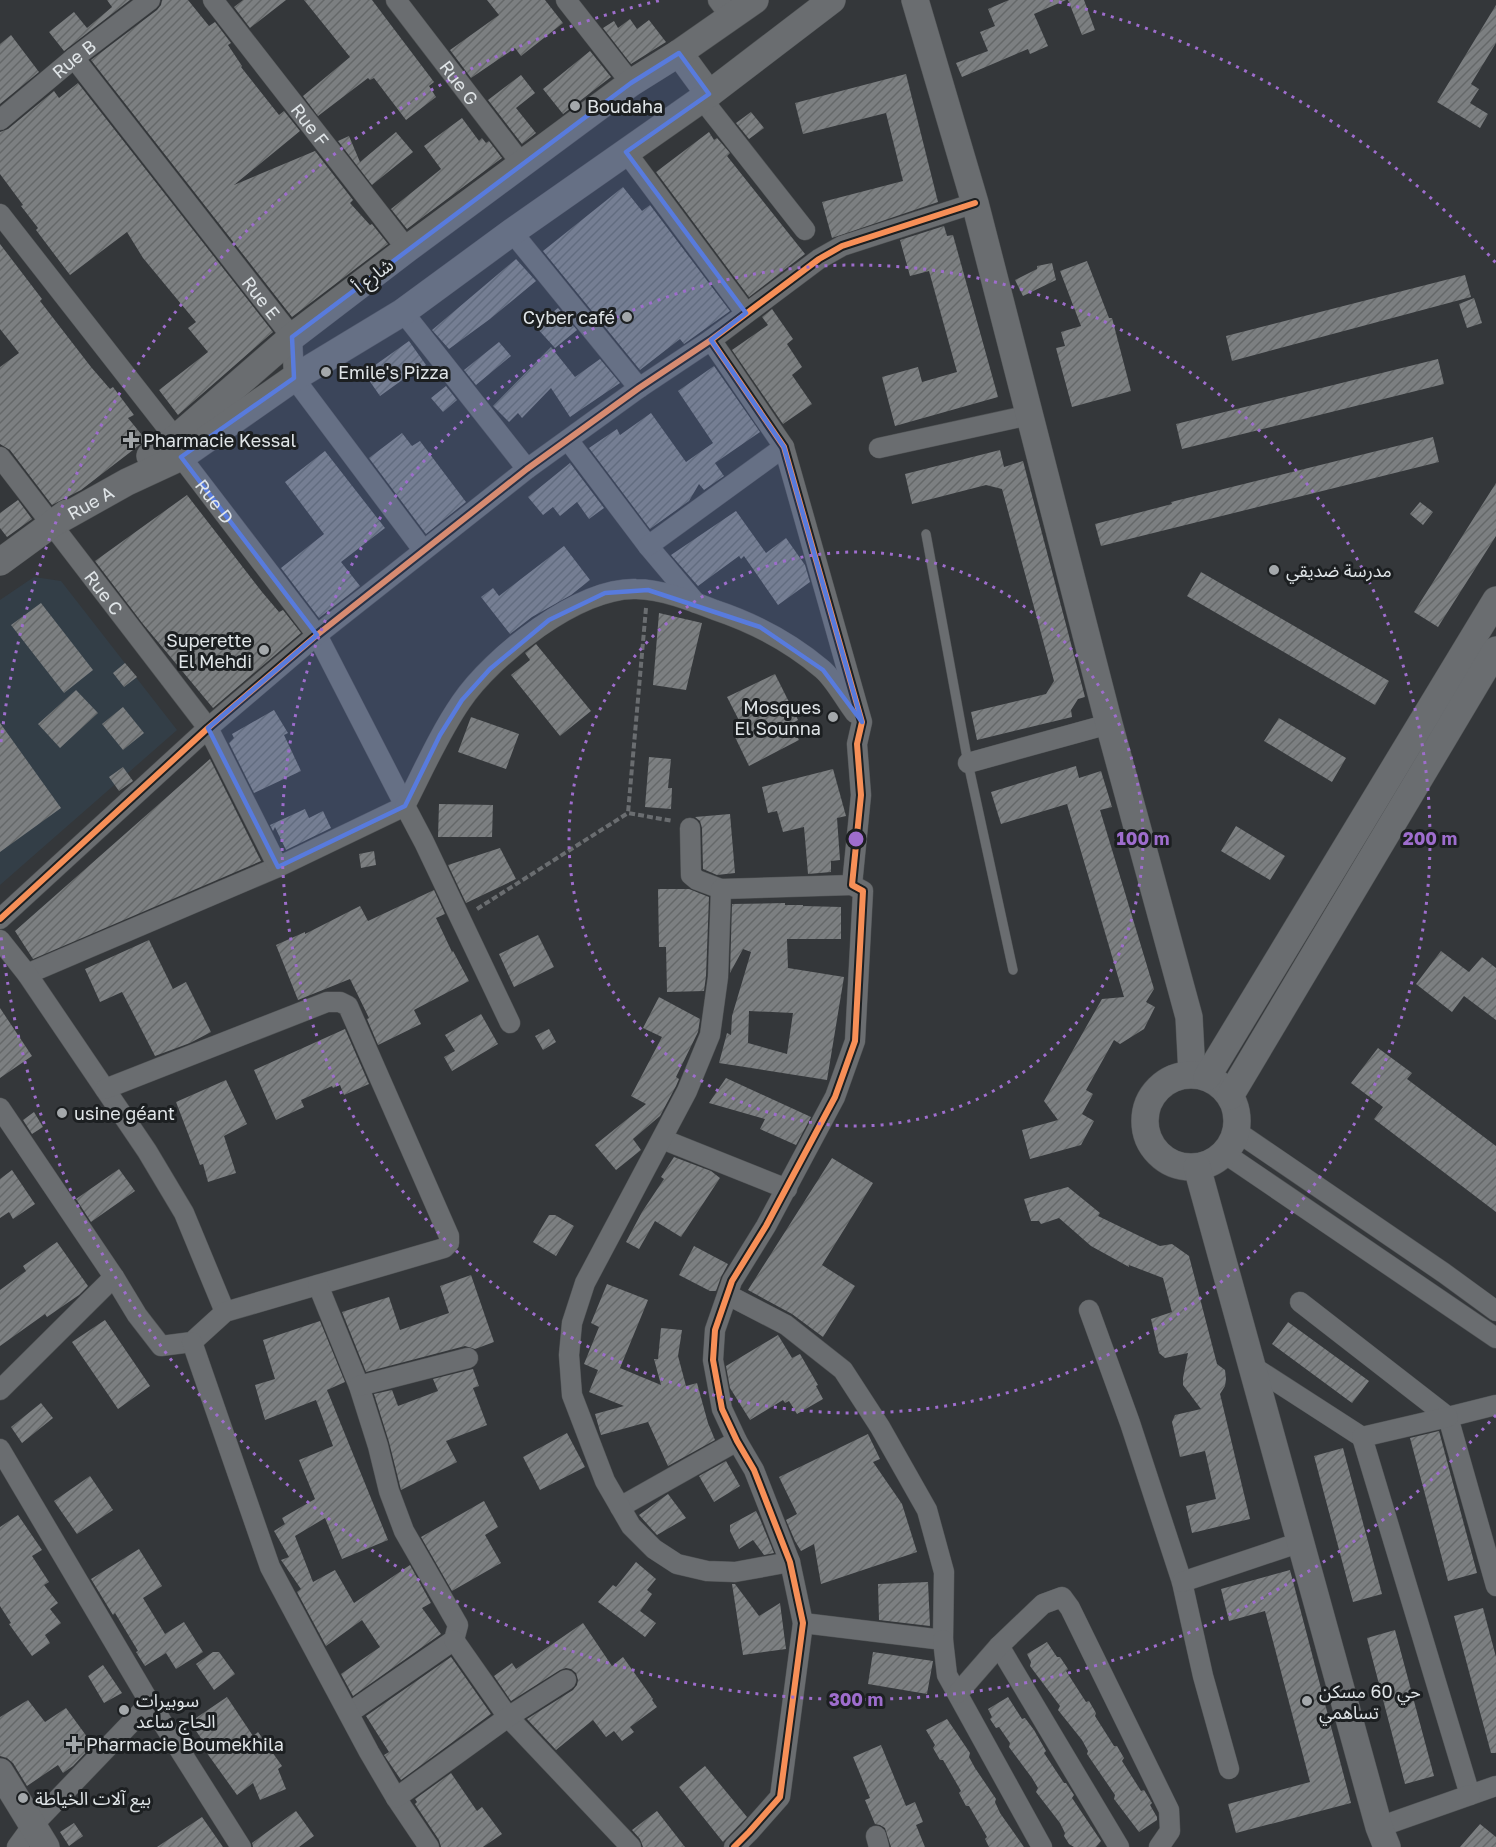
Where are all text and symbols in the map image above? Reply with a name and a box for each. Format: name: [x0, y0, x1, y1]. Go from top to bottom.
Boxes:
street label: Rue B: [47, 34, 100, 83]
street label: Rue G: [435, 56, 483, 109]
place label: Boudaha: [587, 95, 663, 117]
street label: Rue F: [287, 99, 334, 151]
marker: Boudaha: [568, 99, 582, 113]
street label: شارع أ: [349, 253, 400, 300]
street label: Rue E: [238, 272, 285, 324]
place label: Cyber café: [523, 306, 615, 328]
marker: Cyber café: [620, 310, 634, 324]
place label: Emile's Pizza: [338, 361, 449, 383]
marker: Emile's Pizza: [319, 365, 333, 379]
place label: Pharmacie Kessal: [143, 429, 296, 451]
marker: Pharmacie Kessal: [124, 433, 138, 447]
street label: Rue D: [191, 475, 239, 528]
street label: Rue A: [63, 481, 117, 524]
place label: مدرسة ضديقي: [1286, 559, 1392, 584]
marker: مدرسة ضديقي: [1267, 563, 1281, 577]
street label: Rue C: [80, 566, 128, 619]
place label: Superette El Mehdi: [166, 629, 252, 672]
marker: Superette El Mehdi: [257, 643, 271, 657]
place label: Mosques El Sounna: [734, 696, 821, 739]
marker: Mosques El Sounna: [826, 710, 840, 724]
text: 100 m: [1117, 827, 1169, 849]
text: 200 m: [1403, 827, 1457, 849]
centre of rings: [846, 829, 866, 849]
place label: usine géant: [74, 1102, 175, 1124]
marker: usine géant: [55, 1106, 69, 1120]
place label: حي 60 مسكن تساهمي: [1319, 1680, 1421, 1726]
text: 300 m: [829, 1688, 883, 1710]
place label: سوبيرات الحاج ساعد: [136, 1689, 216, 1735]
marker: حي 60 مسكن تساهمي: [1300, 1694, 1314, 1708]
marker: سوبيرات الحاج ساعد: [117, 1703, 131, 1717]
place label: Pharmacie Boumekhila: [86, 1733, 284, 1755]
marker: Pharmacie Boumekhila: [67, 1737, 81, 1751]
place label: بيع آلات الخياطة: [35, 1787, 151, 1813]
marker: بيع آلات الخياطة: [16, 1791, 30, 1805]

